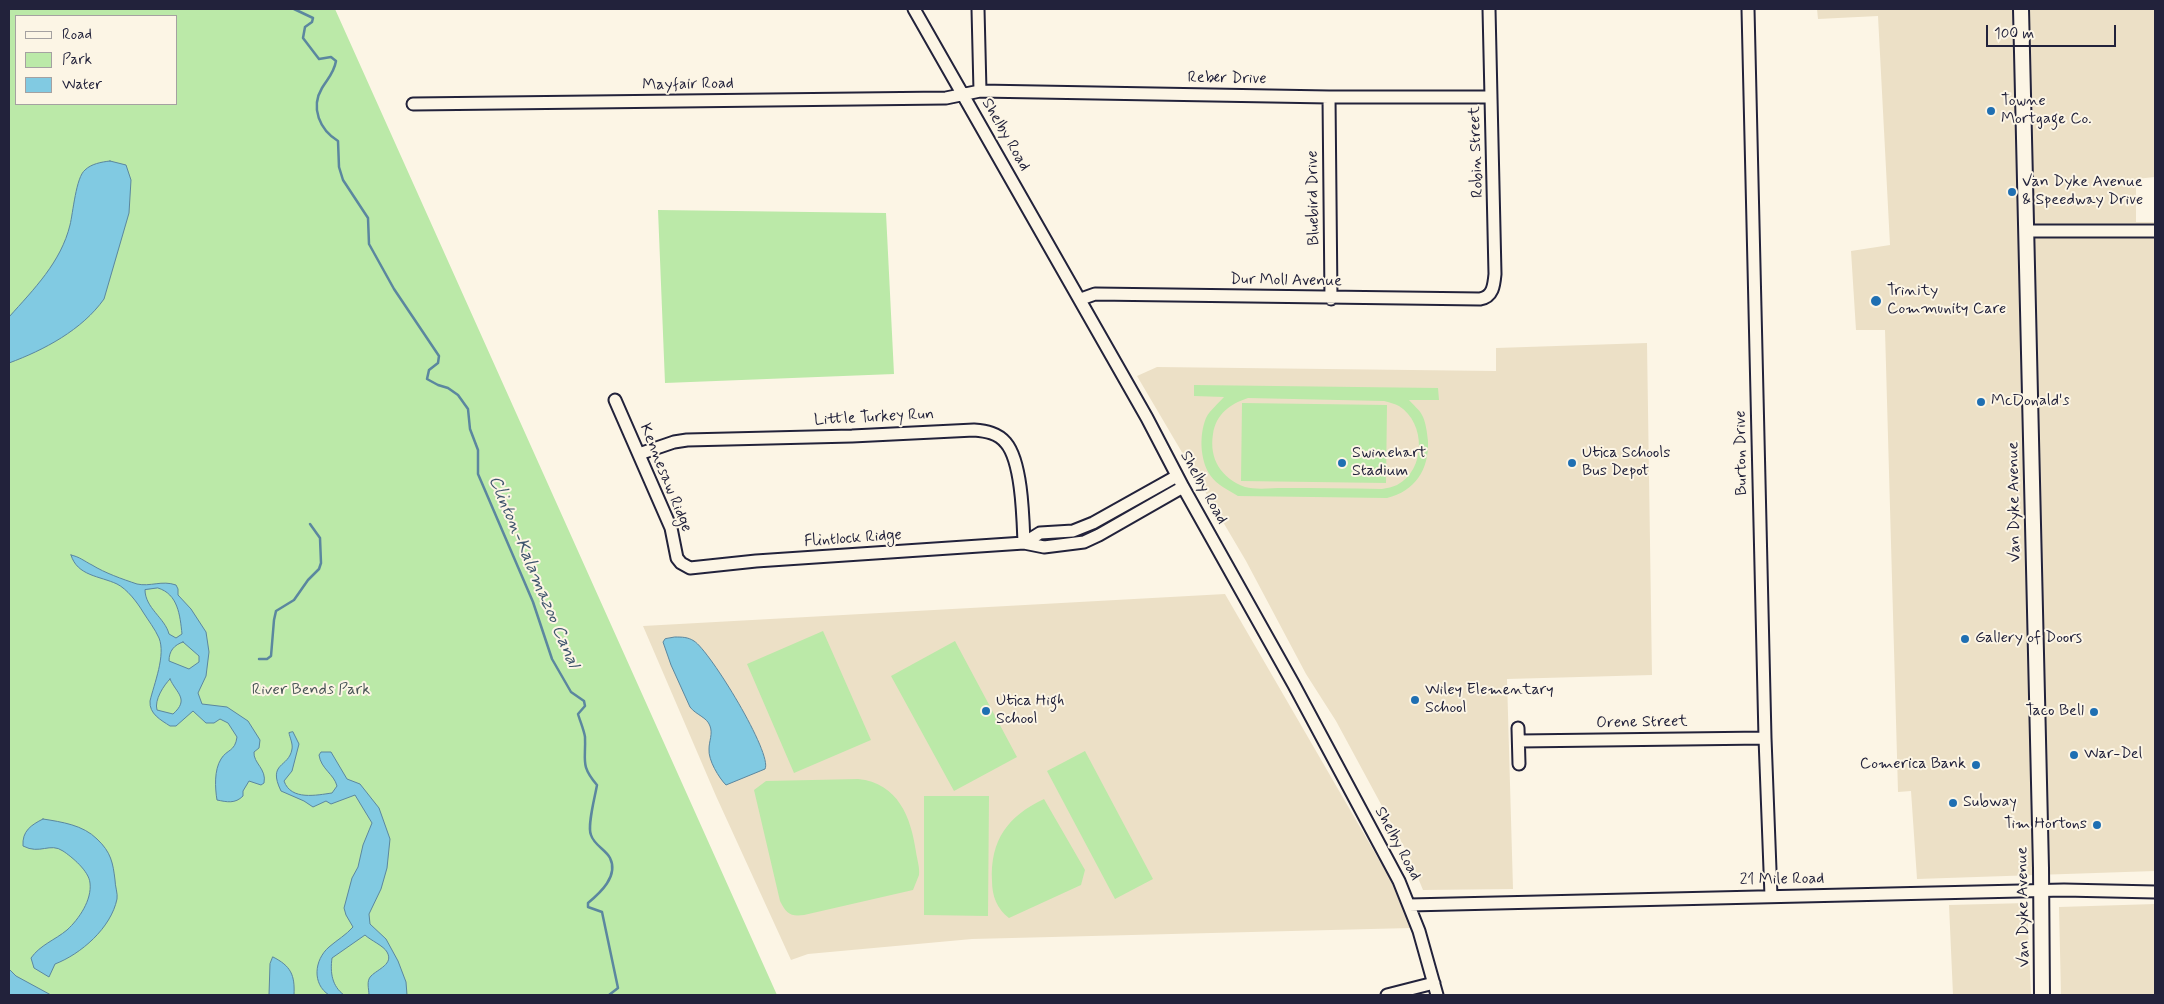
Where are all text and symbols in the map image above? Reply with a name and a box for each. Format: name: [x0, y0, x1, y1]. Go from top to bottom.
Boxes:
legend: [15, 15, 178, 105]
scale bar: [1989, 15, 2119, 47]
text: 100 m: [1994, 24, 2034, 44]
text: Road: [62, 25, 92, 45]
text: Park: [62, 50, 92, 70]
street label: Reber Drive: [1187, 69, 1267, 89]
text: Water: [62, 75, 102, 95]
street label: Mayfair Road: [642, 75, 734, 95]
place label: Towne Mortgage Co.: [2001, 92, 2092, 130]
street label: Shelby Road: [977, 95, 1033, 175]
marker: Towne Mortgage Co.: [1985, 105, 1997, 117]
street label: Robin Street: [1466, 106, 1488, 198]
street label: Bluebird Drive: [1304, 150, 1324, 246]
place label: Van Dyke Avenue & Speedway Drive: [2022, 173, 2143, 211]
marker: Van Dyke Avenue & Speedway Drive: [2006, 186, 2018, 198]
street label: Dur Moll Avenue: [1230, 270, 1342, 292]
place label: Trinity Community Care: [1887, 282, 2006, 320]
marker: Trinity Community Care: [1869, 294, 1883, 308]
place label: McDonald's: [1991, 392, 2070, 412]
marker: McDonald's: [1975, 396, 1987, 408]
street label: Little Turkey Run: [813, 405, 935, 431]
street label: Burton Drive: [1732, 410, 1752, 496]
street label: Kennesaw Ridge: [635, 421, 695, 535]
street label: Van Dyke Avenue: [2004, 442, 2026, 562]
place label: Swinehart Stadium: [1352, 444, 1426, 482]
place label: Utica Schools Bus Depot: [1582, 444, 1670, 482]
street label: Shelby Road: [1175, 448, 1231, 528]
marker: Swinehart Stadium: [1336, 457, 1348, 469]
marker: Utica Schools Bus Depot: [1566, 457, 1578, 469]
water label: Clinton-Kalamazoo Canal: [483, 473, 583, 671]
street label: Flintlock Ridge: [804, 526, 902, 552]
place label: Gallery of Doors: [1975, 629, 2082, 649]
marker: Gallery of Doors: [1959, 633, 1971, 645]
park label: River Bends Park: [252, 681, 370, 701]
place label: Wiley Elementary School: [1425, 681, 1554, 719]
place label: Utica High School: [996, 692, 1065, 730]
marker: Wiley Elementary School: [1409, 694, 1421, 706]
place label: Taco Bell: [2025, 702, 2084, 722]
marker: Utica High School: [980, 705, 992, 717]
marker: Taco Bell: [2088, 706, 2100, 718]
street label: Orene Street: [1596, 713, 1688, 733]
place label: War-Del: [2084, 745, 2143, 765]
marker: War-Del: [2068, 749, 2080, 761]
place label: Comerica Bank: [1860, 755, 1966, 775]
marker: Comerica Bank: [1970, 759, 1982, 771]
place label: Subway: [1963, 793, 2017, 813]
marker: Subway: [1947, 797, 1959, 809]
street label: Shelby Road: [1370, 804, 1424, 884]
place label: Tim Hortons: [2004, 815, 2087, 835]
marker: Tim Hortons: [2091, 819, 2103, 831]
street label: Van Dyke Avenue: [2013, 847, 2035, 967]
street label: 21 Mile Road: [1740, 870, 1824, 890]

